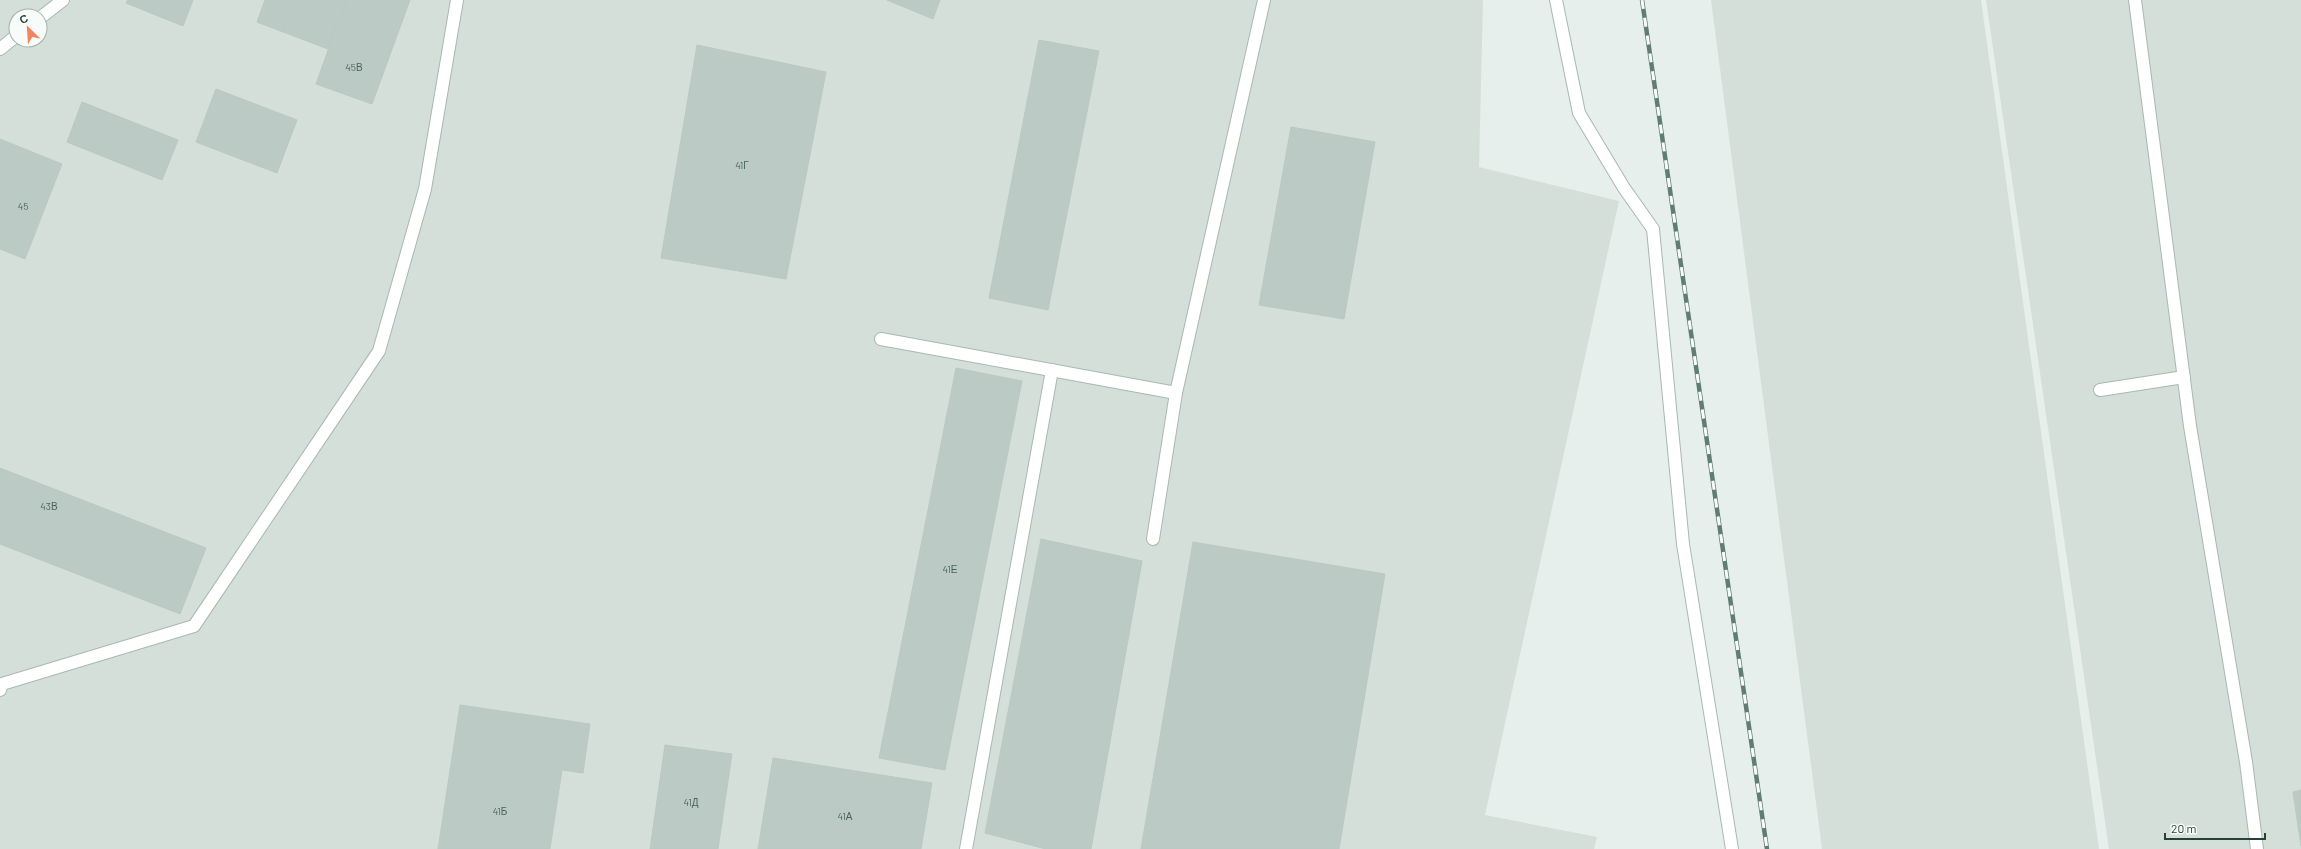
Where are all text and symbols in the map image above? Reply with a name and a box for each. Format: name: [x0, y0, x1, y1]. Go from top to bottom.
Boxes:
north arrow: [8, 8, 48, 48]
text: С: [17, 11, 30, 26]
house number: 45В: [345, 61, 363, 73]
house number: 41Г: [735, 159, 749, 171]
house number: 45: [18, 200, 28, 212]
house number: 43В: [40, 500, 58, 512]
house number: 41Е: [943, 563, 958, 575]
house number: 41Д: [684, 796, 699, 808]
house number: 41Б: [493, 805, 508, 817]
house number: 41А: [838, 810, 853, 822]
scale bar: [2165, 815, 2265, 841]
text: 20 m: [2171, 821, 2197, 835]

